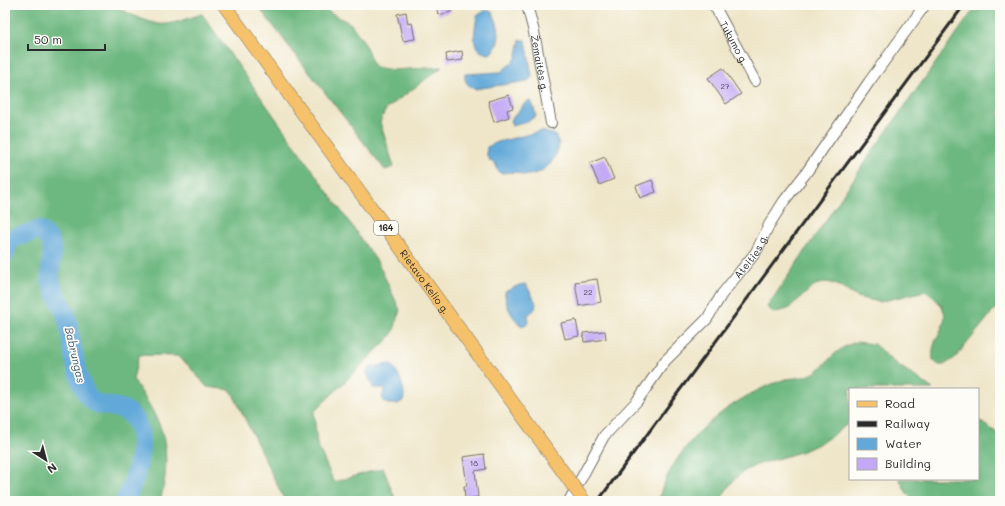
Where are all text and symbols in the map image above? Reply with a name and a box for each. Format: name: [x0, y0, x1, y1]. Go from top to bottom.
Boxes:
street label: Tukumo g.: [717, 19, 752, 67]
scale bar: [28, 26, 105, 52]
text: 50 m: [34, 31, 62, 47]
street label: Žemaitės g.: [528, 34, 552, 93]
house number: 27: [721, 81, 730, 91]
road number: 164: [374, 221, 398, 235]
street label: Ateities g.: [730, 232, 771, 281]
street label: Rietavo Kelio g.: [397, 247, 453, 317]
house number: 22: [584, 287, 592, 297]
water label: Babrungas: [62, 325, 89, 384]
legend: [849, 388, 979, 480]
text: Road: [885, 395, 915, 411]
text: Railway: [885, 415, 930, 431]
text: Water: [885, 435, 922, 451]
north arrow: [26, 440, 66, 480]
text: Building: [885, 455, 931, 471]
house number: 18: [470, 458, 478, 468]
text: N: [44, 460, 60, 477]

